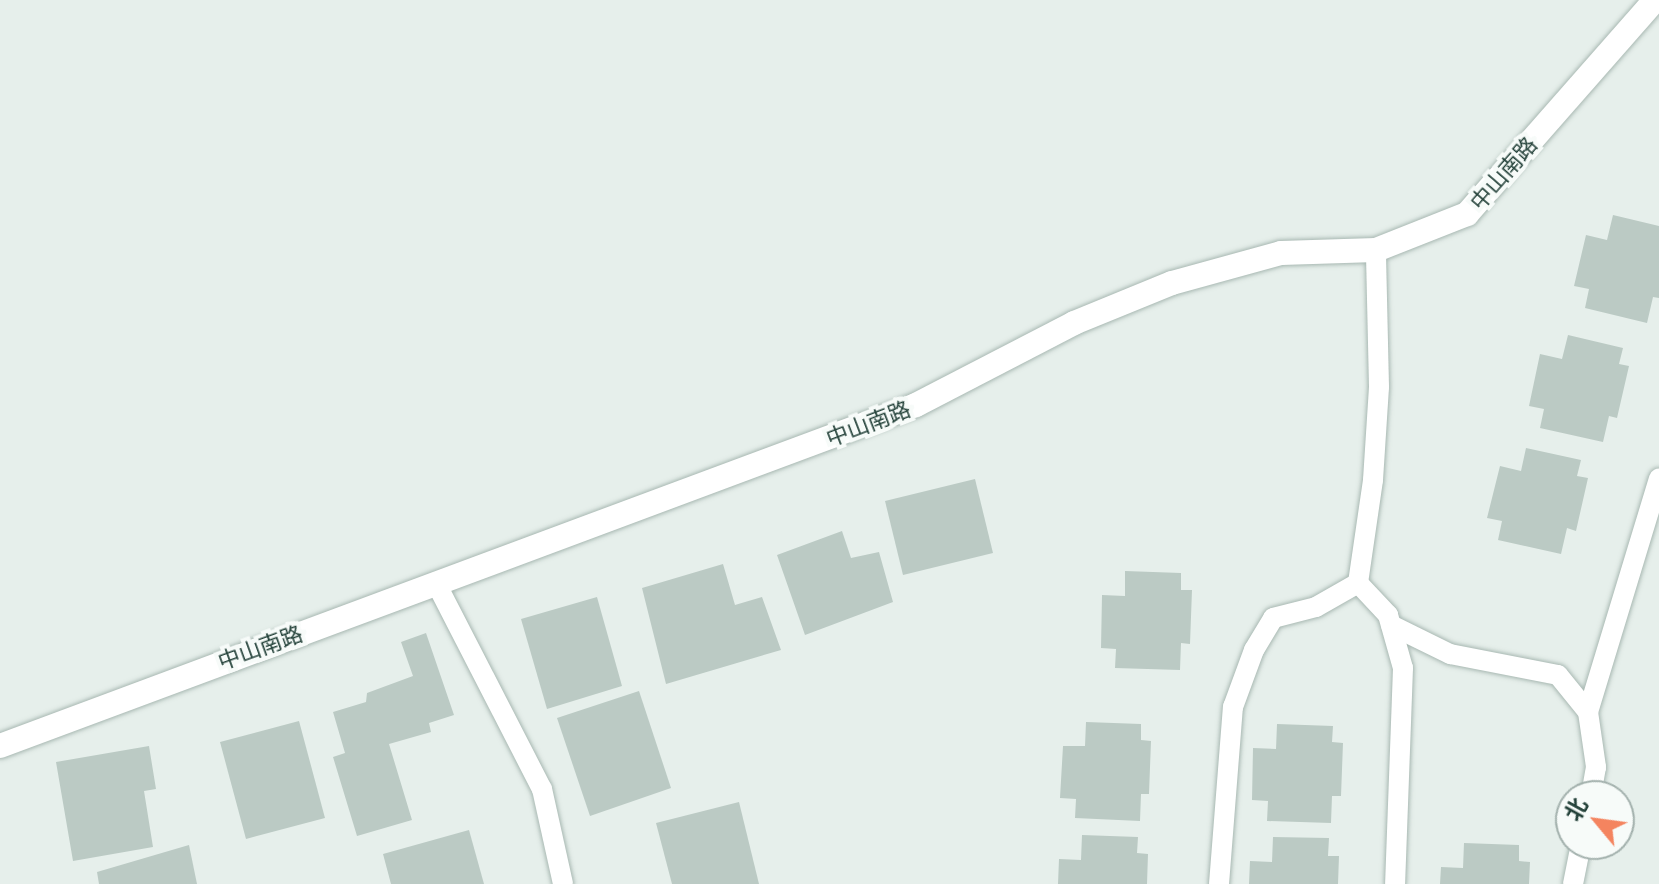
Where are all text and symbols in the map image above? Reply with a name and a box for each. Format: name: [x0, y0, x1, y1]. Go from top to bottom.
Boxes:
street label: 中山南路: [1464, 131, 1542, 215]
street label: 中山南路: [822, 395, 914, 451]
street label: 中山南路: [214, 620, 306, 674]
north arrow: [1555, 780, 1635, 860]
text: 北: [1557, 792, 1593, 826]

